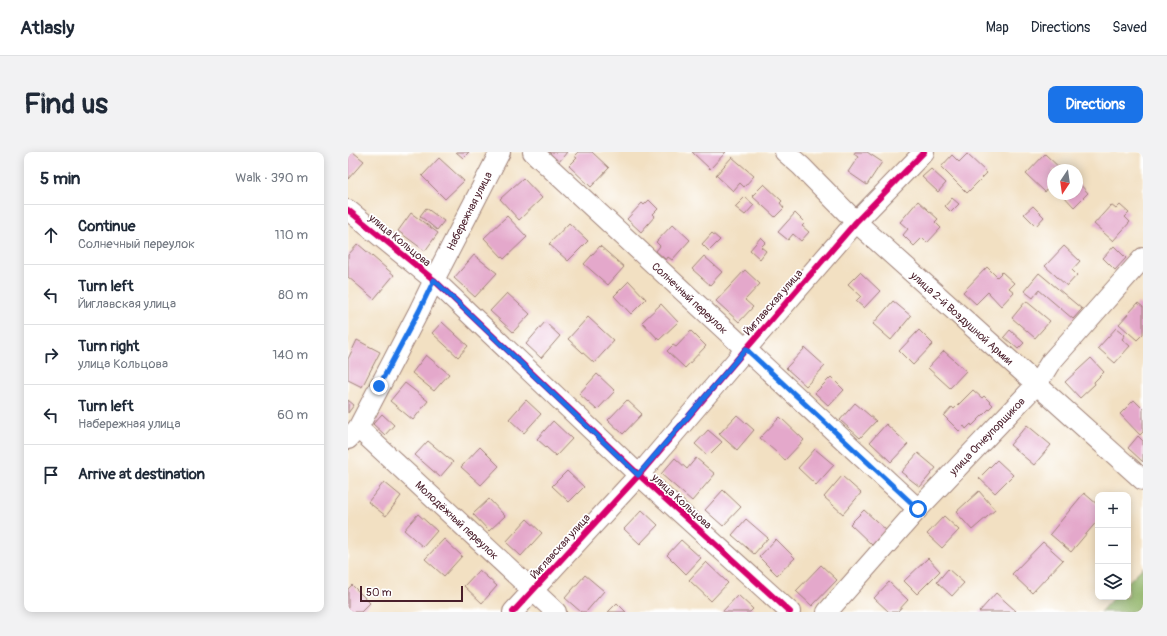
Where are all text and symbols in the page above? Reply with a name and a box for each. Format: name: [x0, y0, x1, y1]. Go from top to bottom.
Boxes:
text: Atlasly: [20, 16, 74, 40]
text: Map: [986, 19, 1009, 36]
text: Directions: [1031, 19, 1090, 36]
text: Saved: [1112, 19, 1147, 36]
button: Directions: [1048, 86, 1143, 123]
text: Find us: [24, 87, 108, 122]
north arrow: [1047, 164, 1083, 200]
text: 5 min: [40, 168, 80, 189]
text: Walk · 390 m: [235, 170, 308, 186]
street label: Набережная улица: [444, 170, 495, 253]
street label: улица Кольцова: [365, 211, 433, 269]
text: Continue: [78, 217, 136, 236]
icon: ahead: [40, 224, 62, 246]
text: 110 m: [275, 227, 308, 243]
text: Солнечный переулок: [78, 236, 195, 252]
street label: Солнечный переулок: [649, 260, 730, 337]
street label: Йиглавская улица: [741, 267, 805, 338]
street label: улица 2-й Воздушной Армии: [907, 268, 1016, 368]
text: Turn left: [78, 277, 134, 296]
icon: left: [40, 284, 62, 306]
text: 80 m: [278, 287, 308, 303]
text: Йиглавская улица: [78, 296, 176, 312]
text: Turn right: [78, 337, 139, 356]
icon: right: [40, 344, 62, 366]
text: 140 m: [272, 347, 308, 363]
text: улица Кольцова: [78, 356, 168, 372]
route end: [370, 377, 388, 395]
street label: улица Огнеупорщиков: [946, 395, 1028, 479]
text: Turn left: [78, 397, 134, 416]
icon: left: [40, 404, 62, 426]
text: 60 m: [277, 407, 308, 423]
text: Набережная улица: [78, 416, 180, 432]
icon: arrive: [40, 464, 62, 486]
text: Arrive at destination: [78, 465, 205, 484]
street label: улица Кольцова: [648, 470, 714, 532]
street label: Молодёжный переулок: [412, 478, 501, 563]
map controls: [1095, 492, 1131, 600]
button: +: [1095, 492, 1131, 528]
route start: [909, 500, 927, 518]
street label: Йиглавская улица: [528, 511, 593, 581]
button: −: [1095, 528, 1131, 564]
button: layers: [1095, 564, 1131, 600]
scale bar: [360, 584, 463, 603]
text: 50 m: [366, 586, 392, 599]

